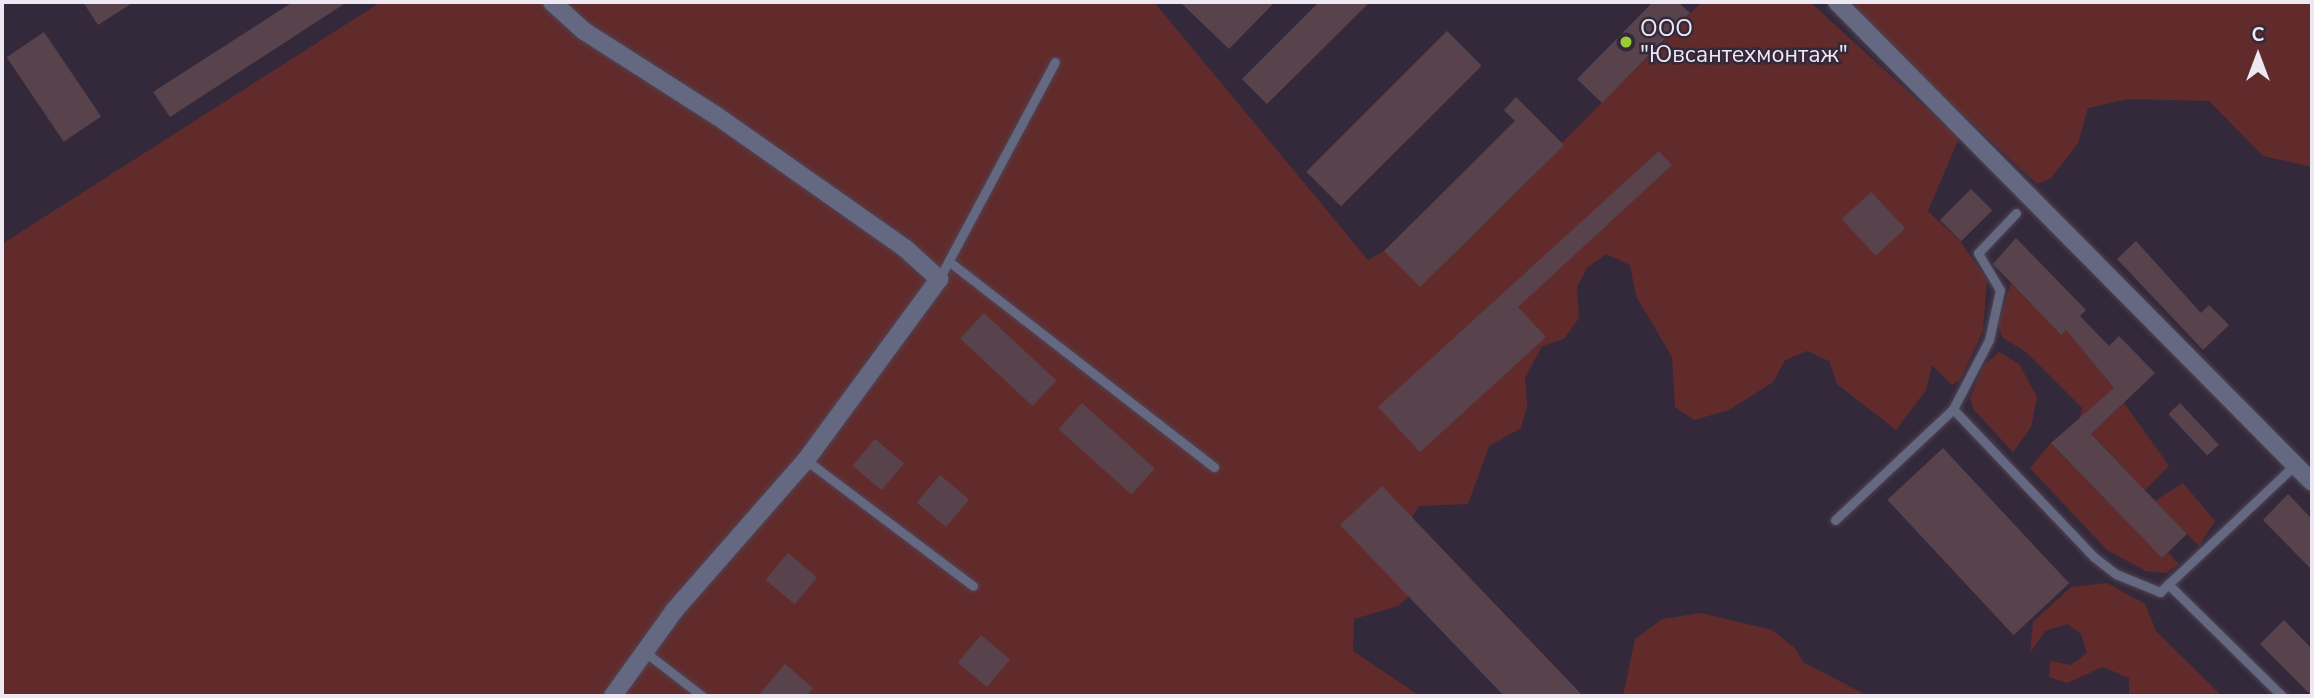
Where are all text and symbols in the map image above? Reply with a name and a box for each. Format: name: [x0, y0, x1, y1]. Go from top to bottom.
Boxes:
place label: ООО "Ювсантехмонтаж": [1640, 15, 1848, 69]
north arrow: [2223, 21, 2293, 91]
text: С: [2252, 22, 2264, 48]
marker: ООО "Ювсантехмонтаж": [1618, 34, 1634, 50]

